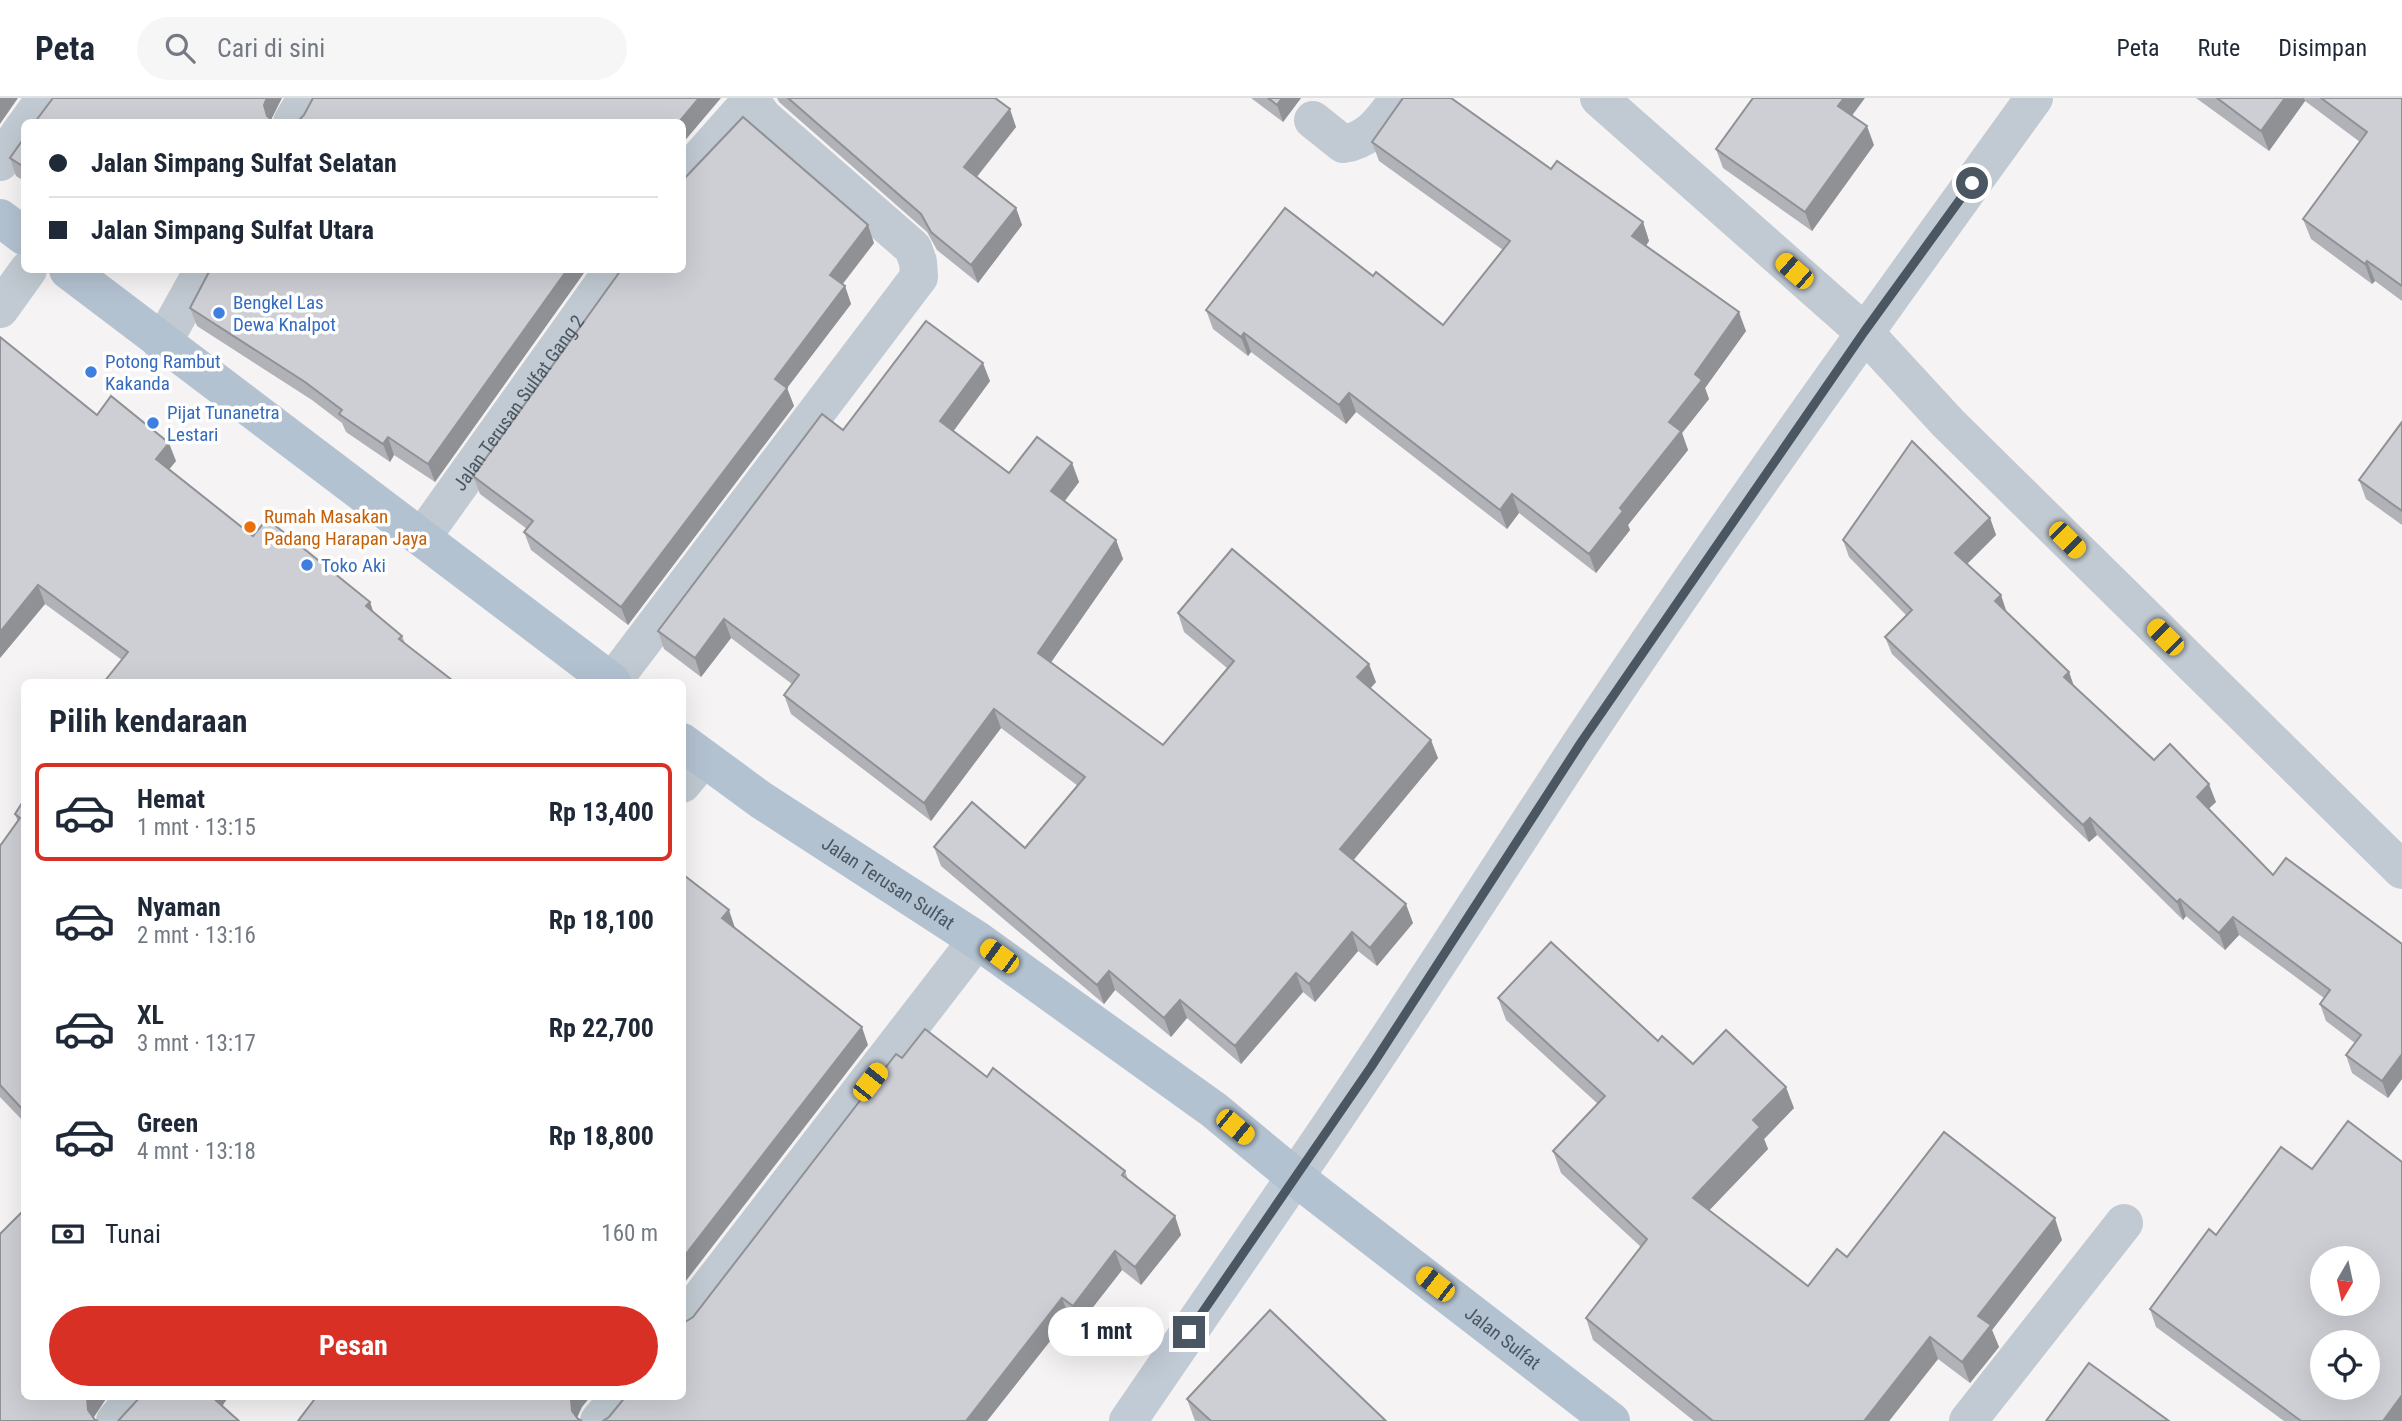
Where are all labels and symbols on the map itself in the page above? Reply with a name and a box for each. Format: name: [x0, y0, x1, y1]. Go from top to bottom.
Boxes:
route start: [1956, 167, 1988, 199]
car: [1772, 249, 1817, 293]
place label: Bengkel Las Dewa Knalpot: [233, 291, 336, 336]
marker: Bengkel Las Dewa Knalpot: [211, 305, 227, 321]
street label: Jalan Terusan Sulfat Gang 2: [448, 310, 589, 495]
place label: Potong Rambut Kakanda: [105, 350, 221, 395]
marker: Potong Rambut Kakanda: [83, 364, 99, 380]
place label: Pijat Tunanetra Lestari: [167, 401, 280, 446]
marker: Pijat Tunanetra Lestari: [145, 415, 161, 431]
place label: Rumah Masakan Padang Harapan Jaya: [264, 505, 427, 550]
car: [2045, 518, 2090, 562]
marker: Rumah Masakan Padang Harapan Jaya: [242, 519, 258, 535]
place label: Toko Aki: [321, 554, 386, 577]
marker: Toko Aki: [299, 557, 315, 573]
car: [2143, 615, 2188, 659]
street label: Jalan Terusan Sulfat: [818, 831, 959, 934]
car: [976, 935, 1023, 977]
car: [849, 1059, 892, 1105]
car: [1213, 1106, 1258, 1148]
north arrow: [2310, 1246, 2380, 1316]
car: [1412, 1263, 1459, 1305]
street label: Jalan Sulfat: [1461, 1301, 1545, 1374]
callout: 1 mnt: [1049, 1308, 1164, 1356]
route end: [1173, 1316, 1205, 1348]

